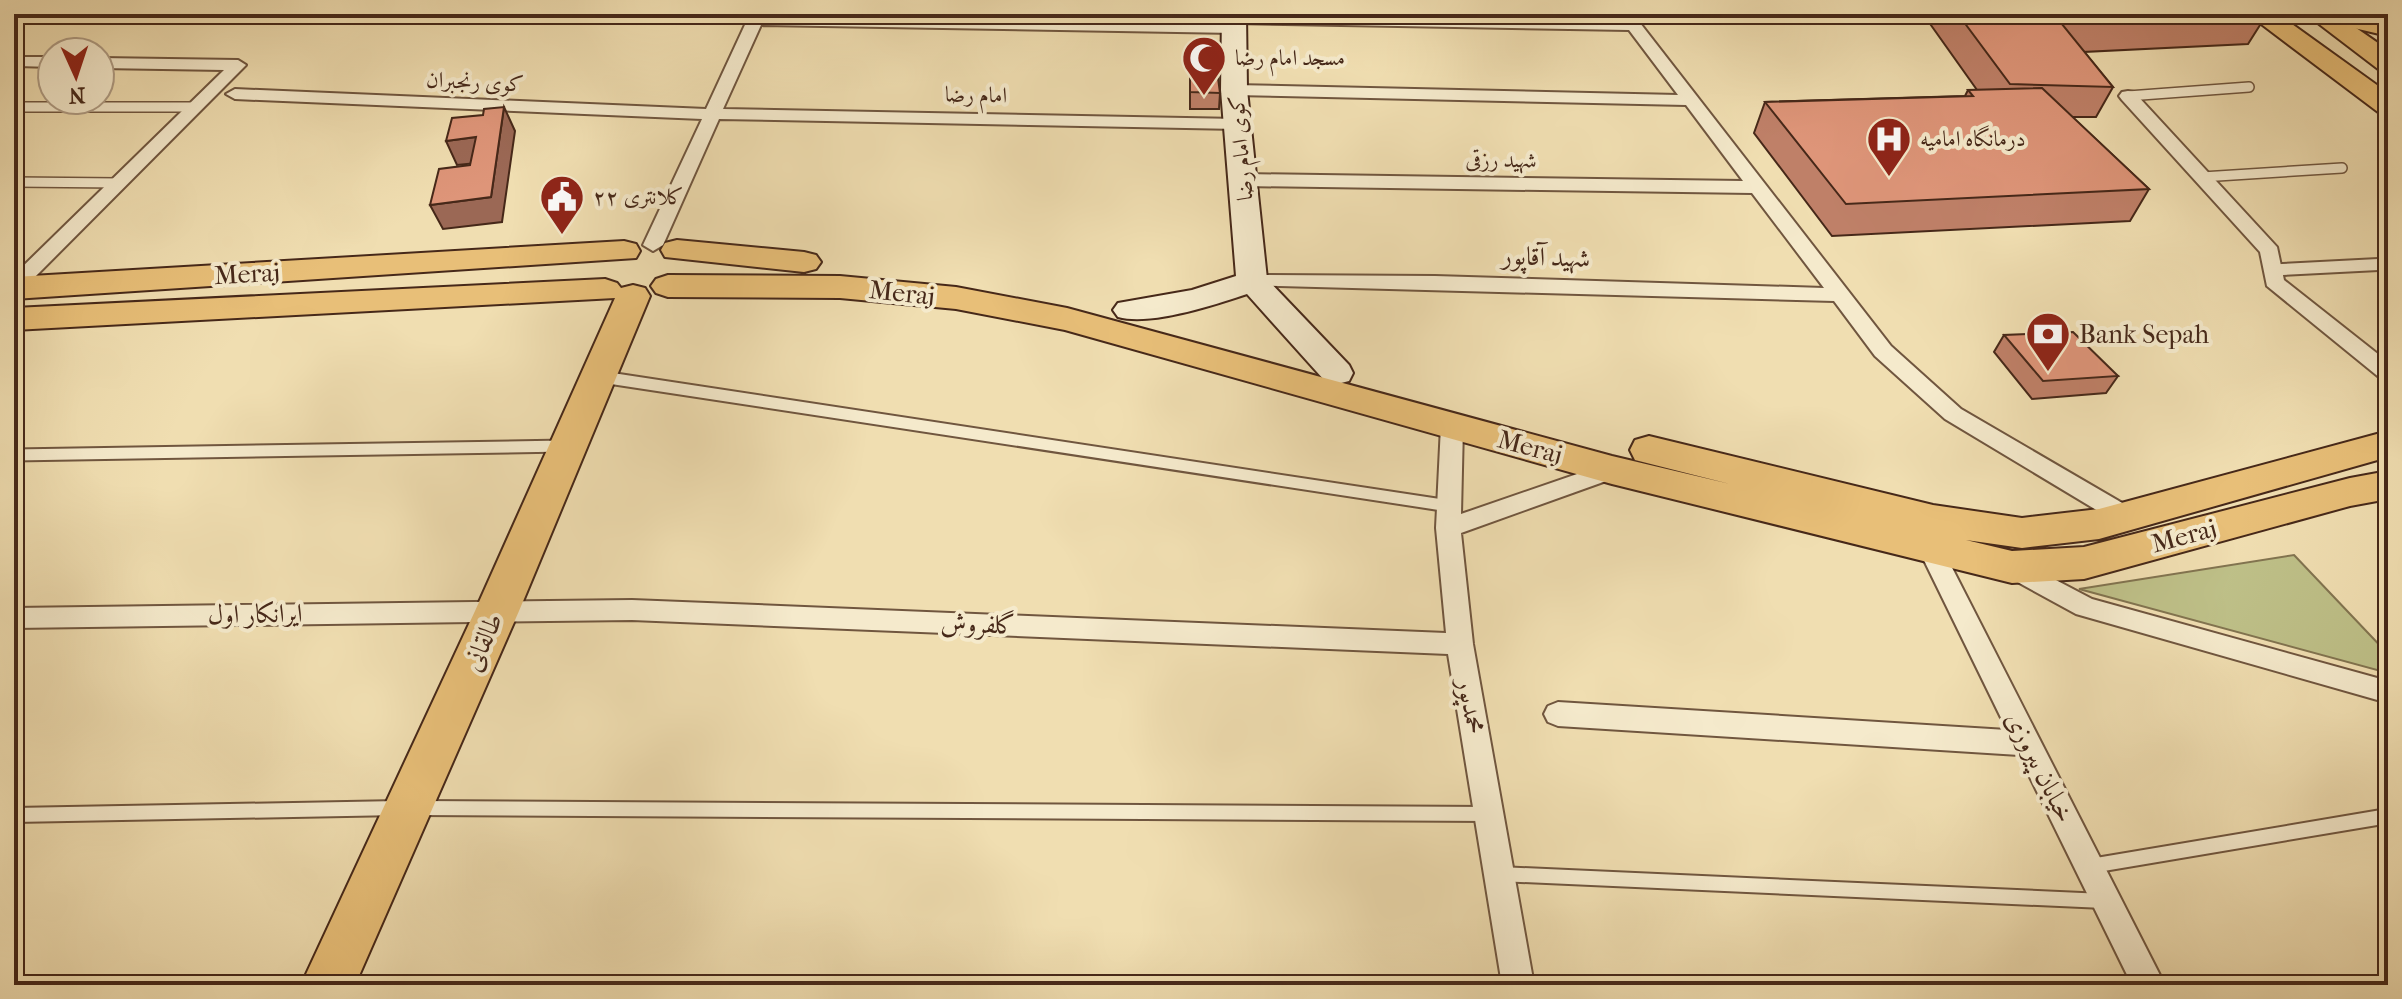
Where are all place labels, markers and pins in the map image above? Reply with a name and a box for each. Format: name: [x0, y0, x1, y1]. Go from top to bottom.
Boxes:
mosque icon: مسجد امام رضا: [1180, 34, 1228, 97]
place label: مسجد امام رضا: [1235, 45, 1345, 77]
hospital icon: درمانگاه امامیه: [1865, 115, 1913, 178]
place label: درمانگاه امامیه: [1920, 125, 2026, 152]
public building icon: کلانتری ٢٢: [538, 173, 586, 236]
place label: کلانتری ٢٢: [593, 184, 684, 210]
bank icon: Bank Sepah: [2024, 310, 2072, 373]
place label: Bank Sepah: [2079, 319, 2209, 350]

